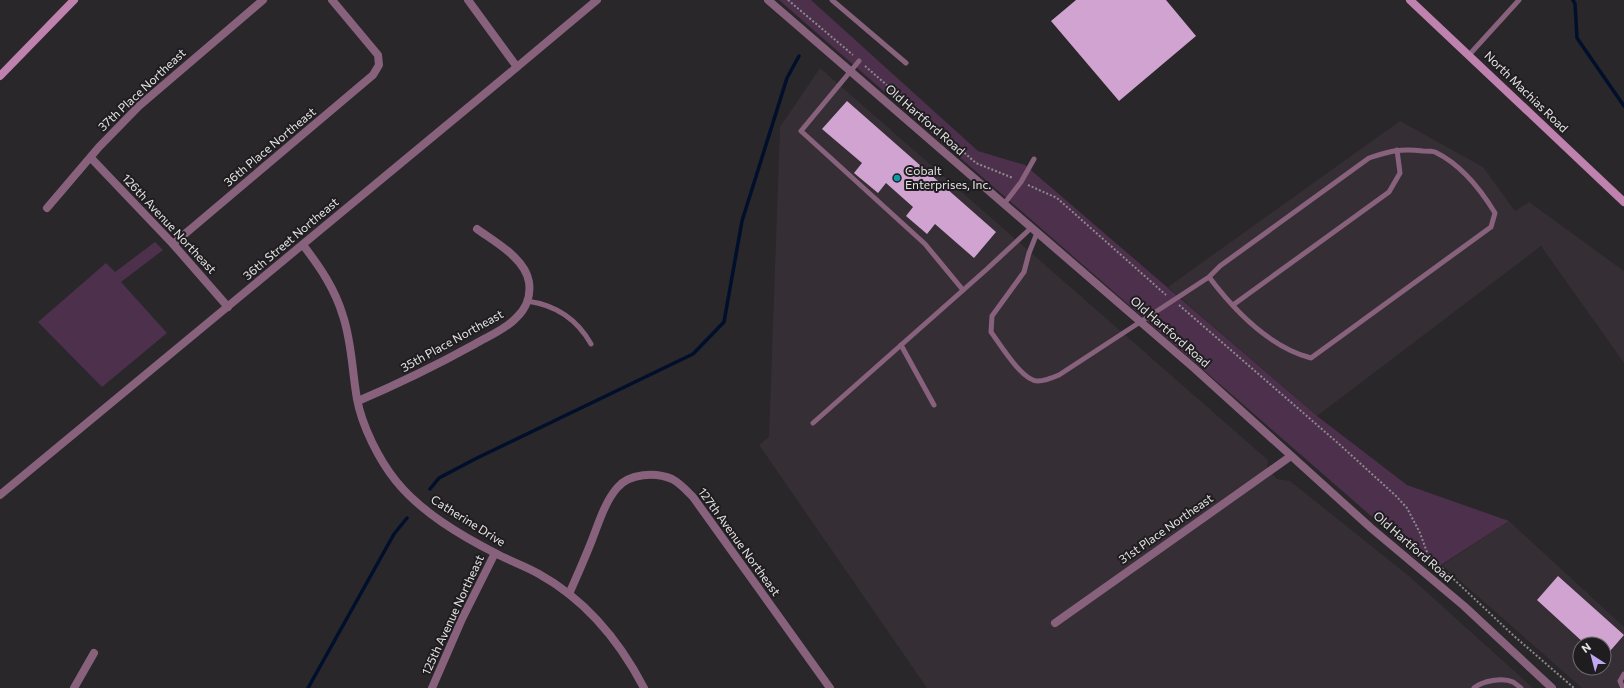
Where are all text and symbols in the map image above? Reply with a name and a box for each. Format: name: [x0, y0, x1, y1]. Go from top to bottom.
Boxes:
street label: 37th Place Northeast: [95, 45, 188, 133]
street label: North Machias Road: [1482, 48, 1571, 135]
street label: Old Hartford Road: [883, 81, 968, 158]
street label: 36th Place Northeast: [221, 104, 318, 189]
place label: Cobalt Enterprises, Inc.: [905, 163, 991, 191]
street label: 126th Avenue Northeast: [120, 171, 220, 276]
marker: Cobalt Enterprises, Inc.: [892, 173, 902, 183]
street label: 36th Street Northeast: [240, 194, 341, 282]
street label: Old Hartford Road: [1128, 293, 1213, 370]
street label: 35th Place Northeast: [398, 306, 505, 374]
street label: 127th Avenue Northeast: [696, 485, 784, 598]
street label: 31st Place Northeast: [1116, 490, 1215, 566]
street label: Catherine Drive: [429, 492, 508, 549]
street label: Old Hartford Road: [1371, 508, 1456, 585]
street label: 125th Avenue Northeast: [418, 552, 486, 677]
north arrow: [1572, 636, 1612, 676]
text: N: [1579, 640, 1593, 655]

